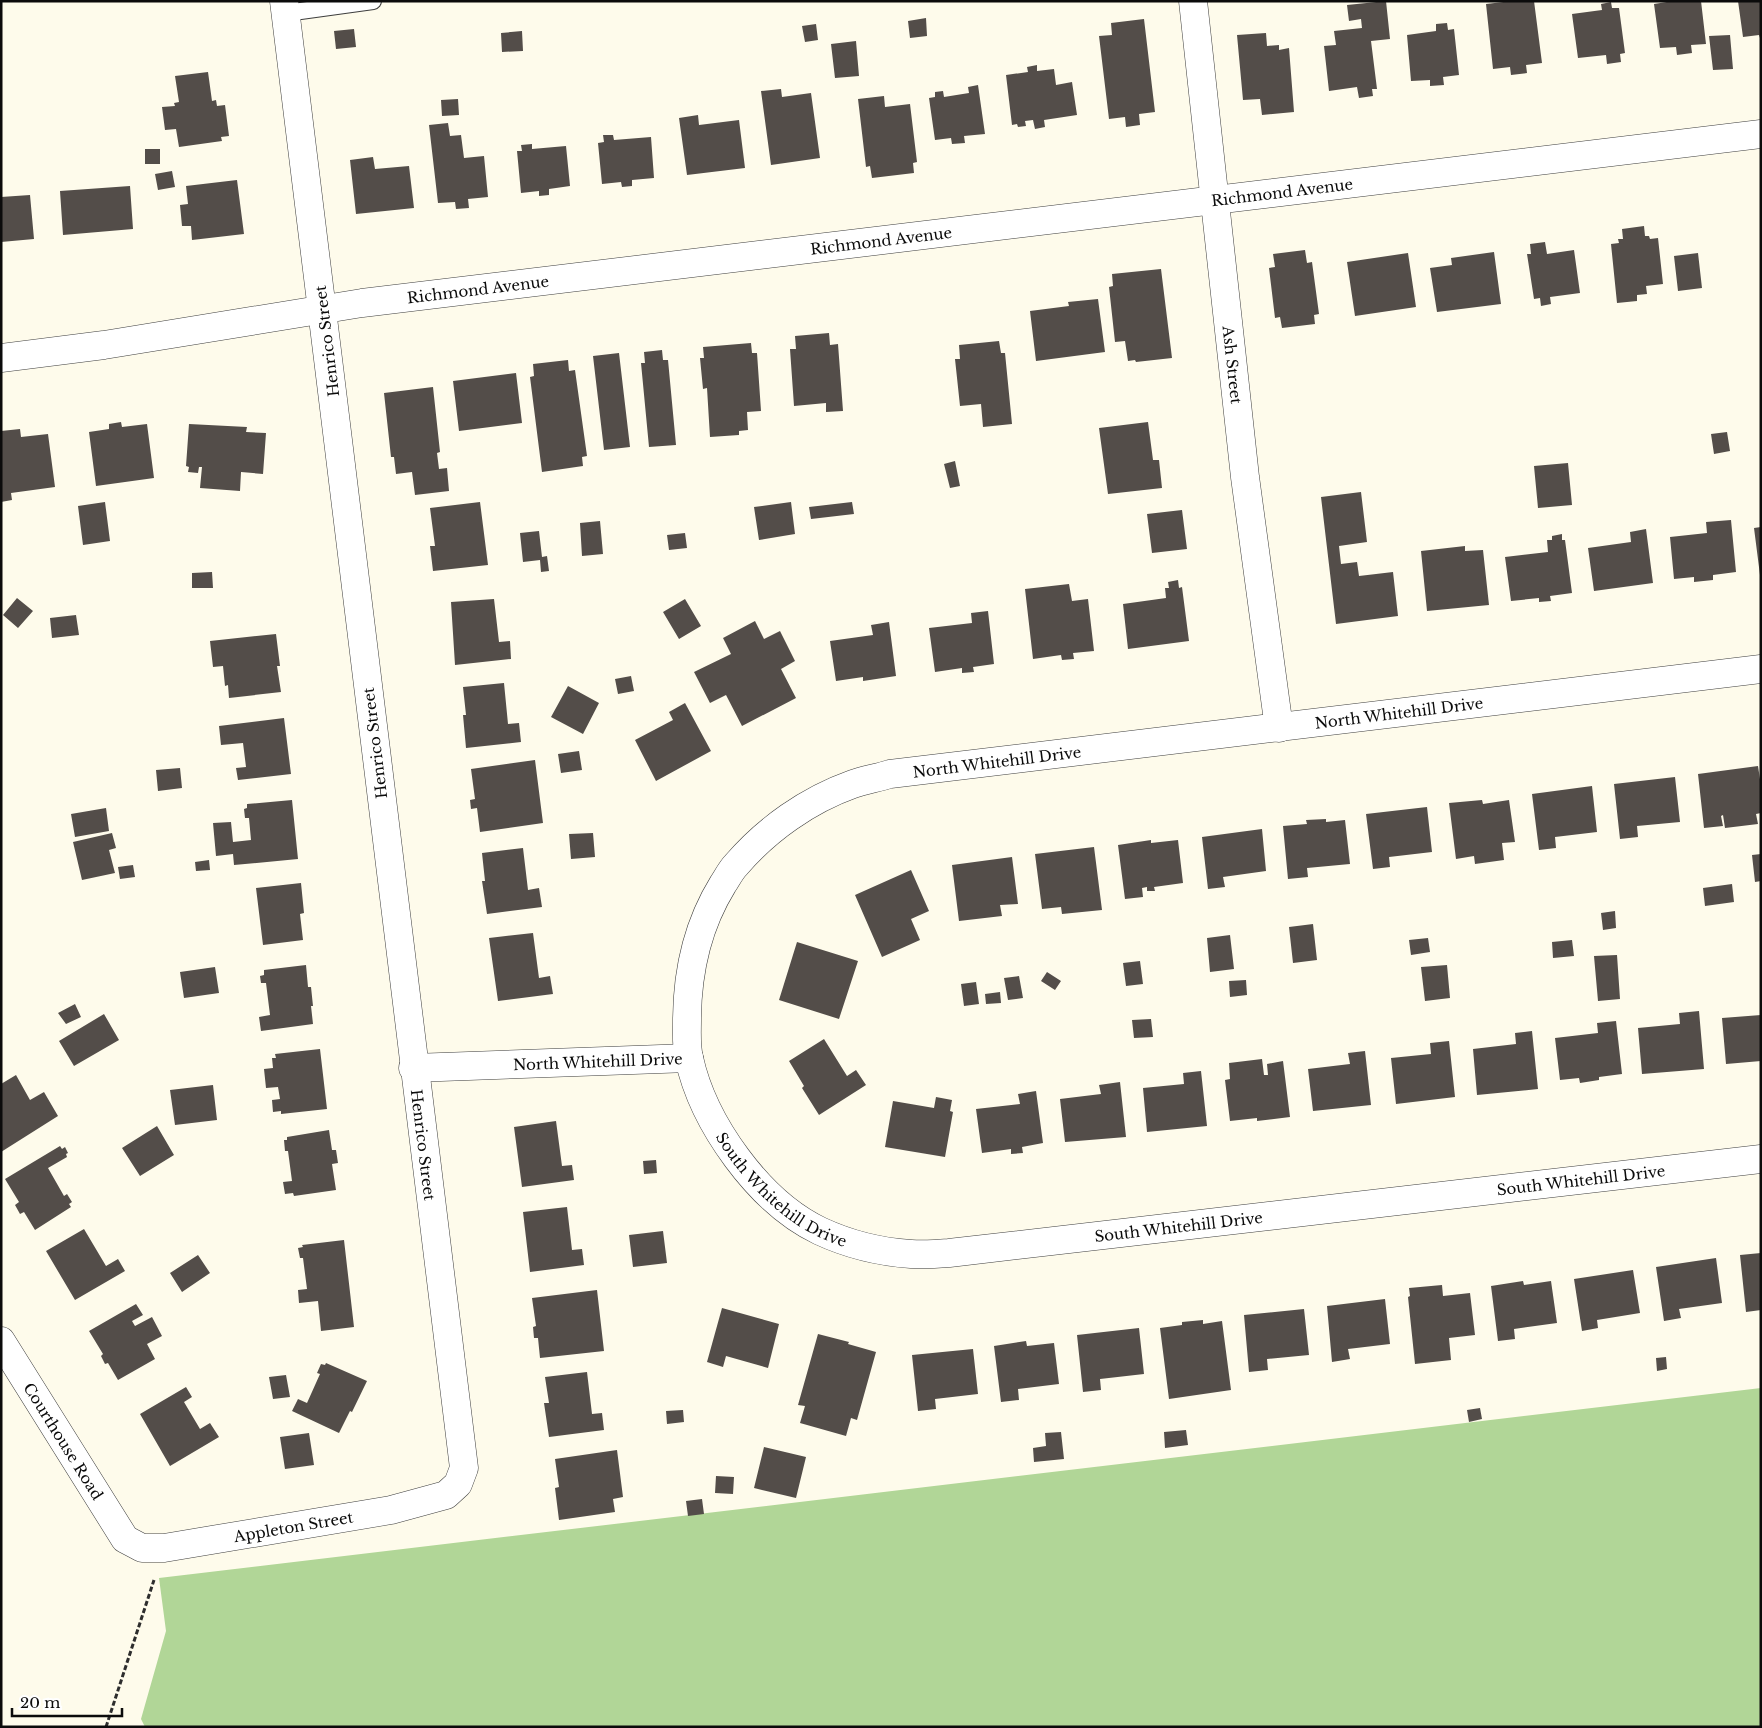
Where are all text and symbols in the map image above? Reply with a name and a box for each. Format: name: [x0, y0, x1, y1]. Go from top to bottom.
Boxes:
street label: Richmond Avenue: [1210, 174, 1354, 210]
street label: Richmond Avenue: [809, 222, 953, 258]
street label: Richmond Avenue: [406, 271, 550, 307]
street label: Henrico Street: [311, 284, 343, 398]
street label: Ash Street: [1219, 324, 1246, 405]
street label: Henrico Street: [359, 686, 391, 800]
street label: North Whitehill Drive: [1314, 693, 1484, 733]
street label: North Whitehill Drive: [912, 742, 1082, 782]
street label: North Whitehill Drive: [513, 1049, 683, 1074]
street label: Henrico Street: [407, 1088, 439, 1202]
street label: South Whitehill Drive: [712, 1128, 849, 1250]
street label: South Whitehill Drive: [1496, 1161, 1666, 1199]
street label: South Whitehill Drive: [1093, 1207, 1264, 1246]
street label: Courthouse Road: [20, 1379, 107, 1503]
street label: Appleton Street: [231, 1507, 355, 1546]
scale bar: [12, 1686, 122, 1718]
text: 20 m: [20, 1693, 60, 1712]

